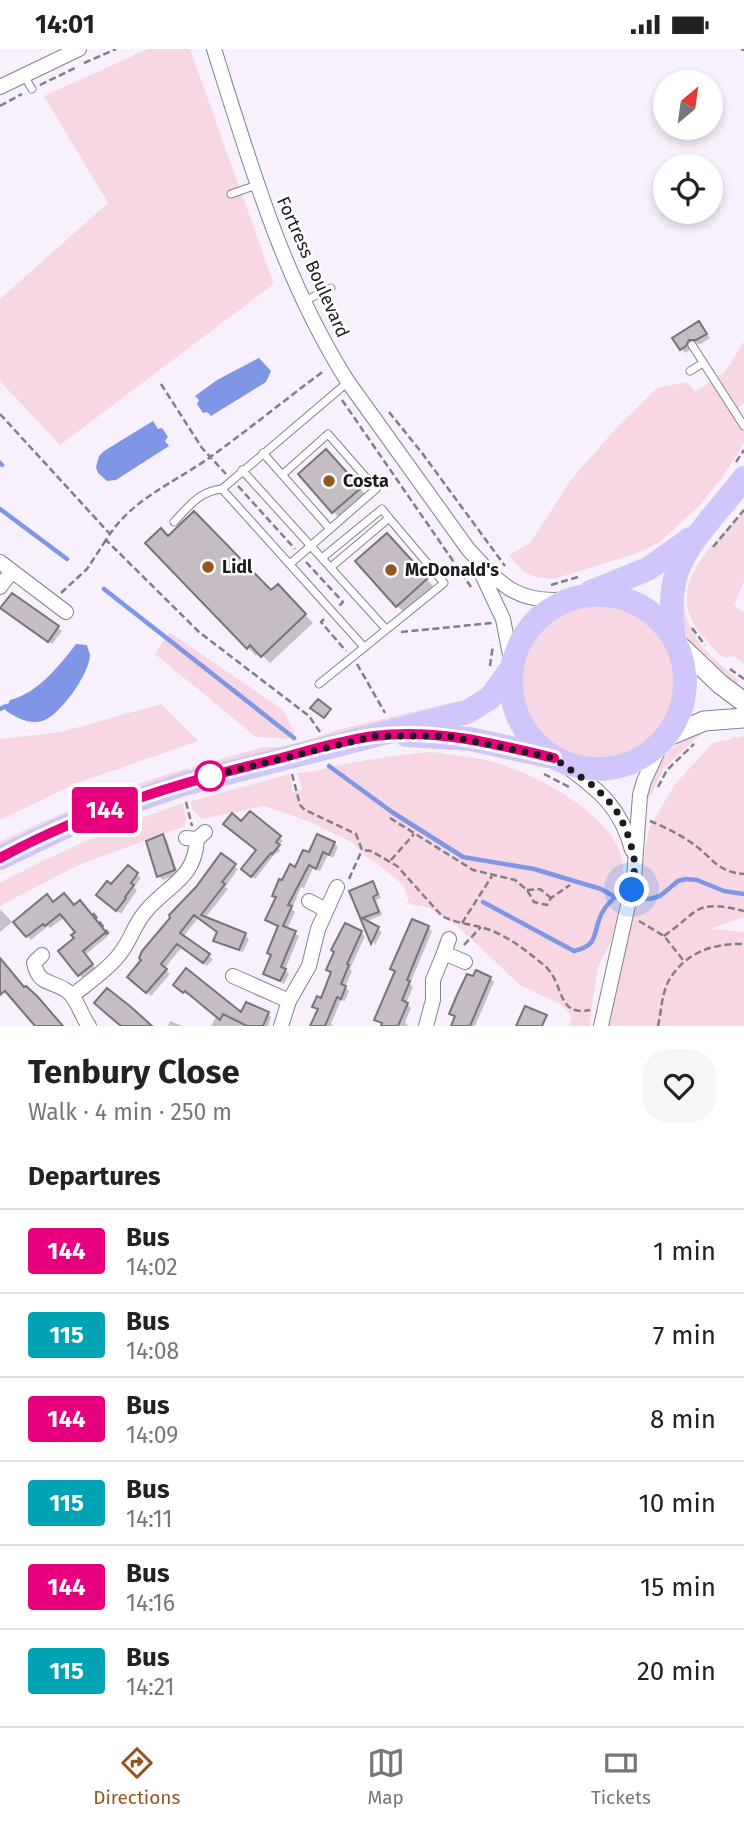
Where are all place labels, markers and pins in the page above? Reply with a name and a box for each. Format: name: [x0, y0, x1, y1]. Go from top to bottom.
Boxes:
place label: Costa: [343, 470, 389, 492]
marker: Costa: [321, 473, 337, 489]
place label: Lidl: [222, 556, 253, 578]
marker: Lidl: [200, 559, 216, 575]
place label: McDonald's: [405, 559, 499, 581]
marker: McDonald's: [383, 562, 399, 578]
unlabelled marker: [195, 761, 225, 791]

